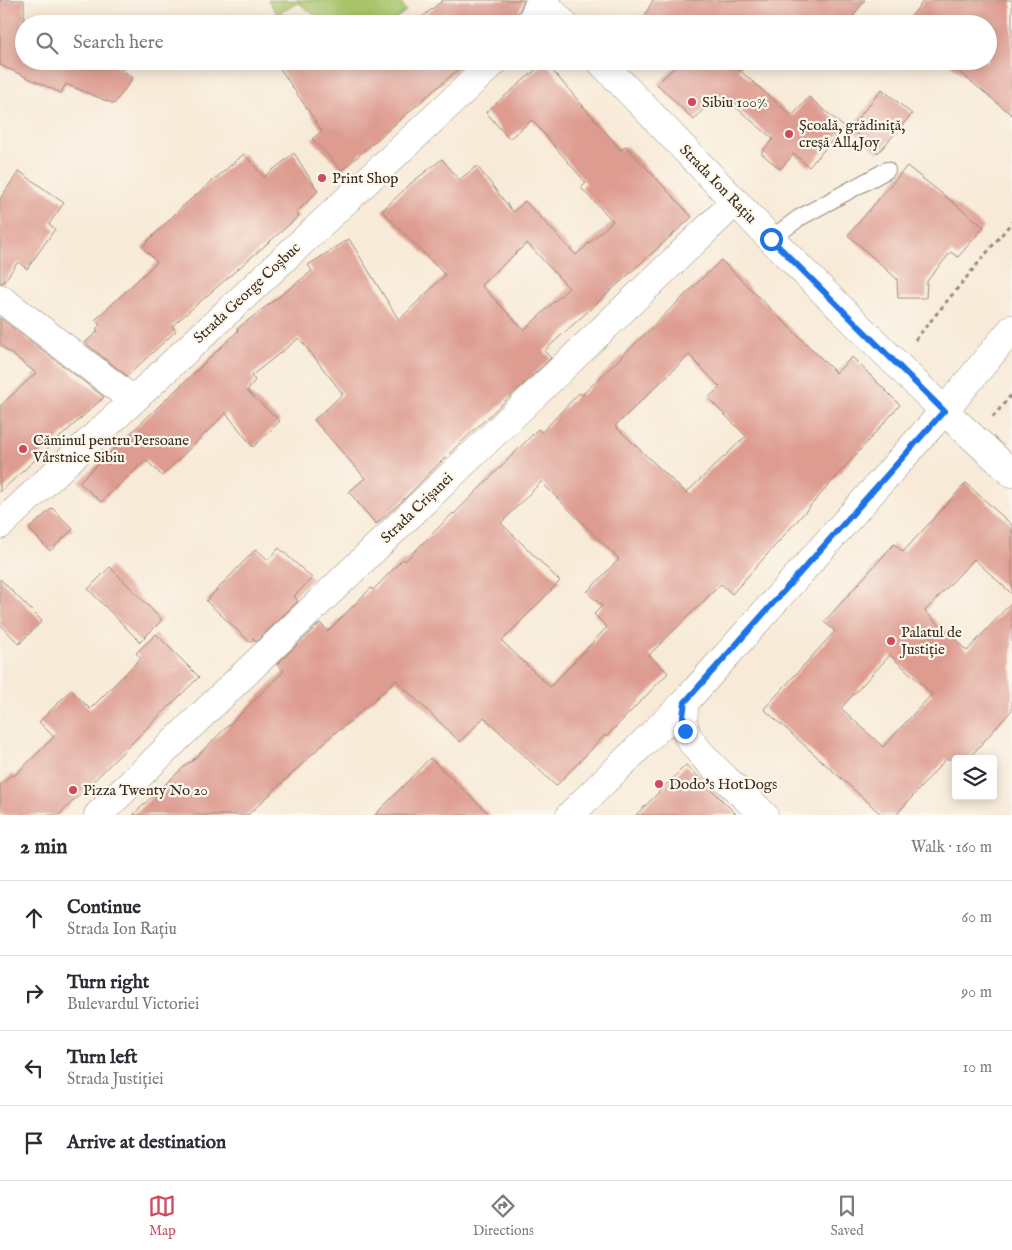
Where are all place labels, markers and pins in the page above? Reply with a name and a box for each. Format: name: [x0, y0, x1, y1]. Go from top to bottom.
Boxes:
place label: Sibiu 100%: [702, 93, 768, 112]
marker: Sibiu 100%: [686, 96, 698, 108]
place label: Școală, grădiniță, creșă All4Joy: [799, 116, 905, 152]
marker: Școală, grădiniță, creșă All4Joy: [783, 128, 795, 140]
place label: Print Shop: [332, 169, 398, 188]
marker: Print Shop: [316, 172, 328, 184]
place label: Căminul pentru Persoane Vârstnice Sibiu: [32, 431, 189, 467]
marker: Căminul pentru Persoane Vârstnice Sibiu: [17, 443, 29, 455]
place label: Palatul de Justiție: [899, 623, 962, 659]
marker: Palatul de Justiție: [885, 635, 897, 647]
place label: Dodo's HotDogs: [669, 775, 777, 794]
marker: Dodo's HotDogs: [653, 778, 665, 790]
place label: Pizza Twenty No 20: [83, 781, 208, 800]
marker: Pizza Twenty No 20: [67, 784, 79, 796]

